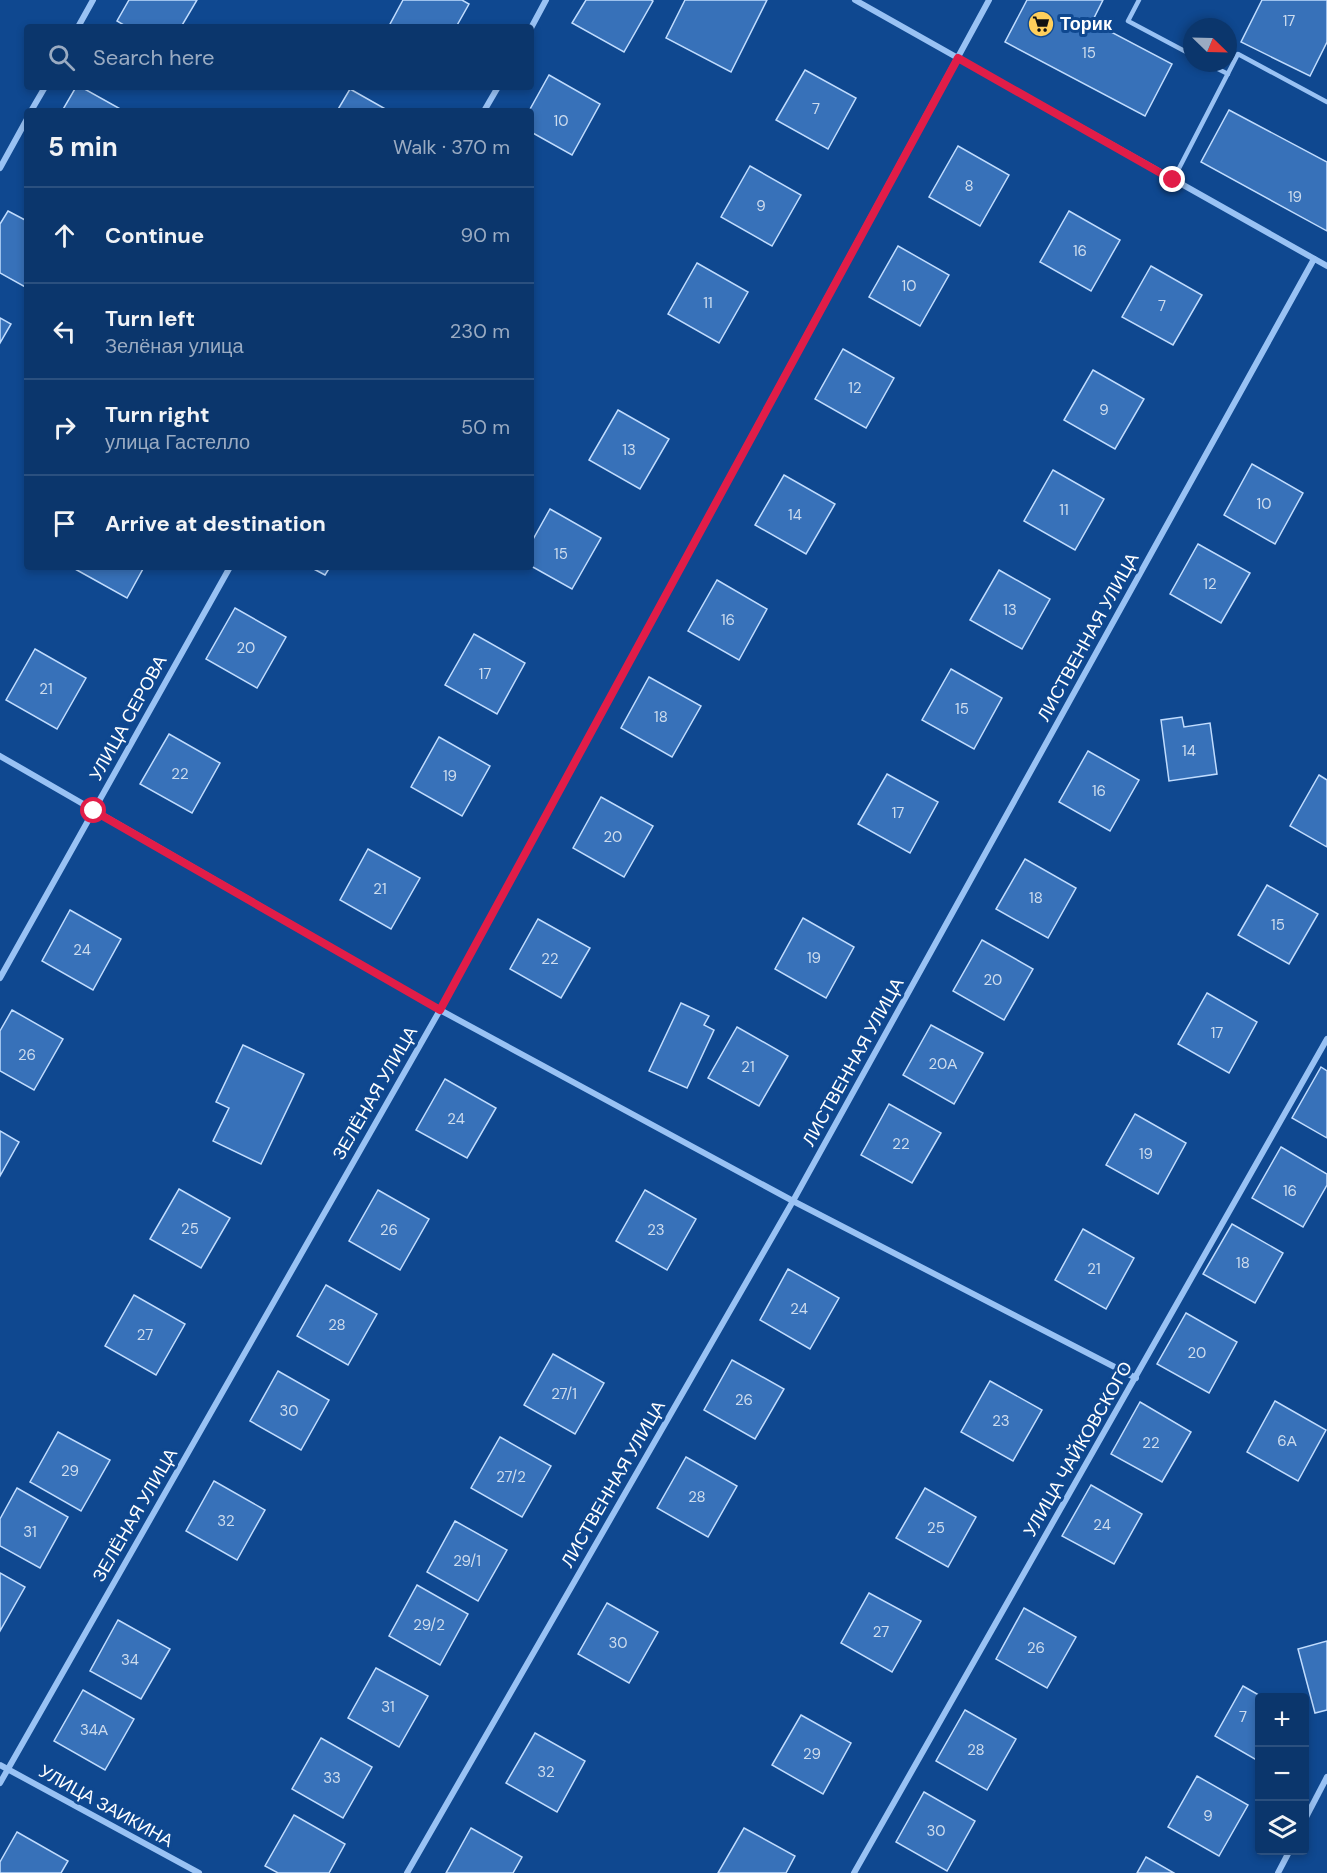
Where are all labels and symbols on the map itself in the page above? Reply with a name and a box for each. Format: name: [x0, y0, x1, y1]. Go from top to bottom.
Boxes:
supermarket icon: Торик: [1026, 9, 1056, 39]
house number: 17: [1283, 11, 1295, 31]
place label: Торик: [1060, 12, 1113, 36]
north arrow: [1183, 18, 1237, 72]
house number: 15: [1082, 43, 1096, 63]
house number: 7: [812, 99, 820, 119]
house number: 10: [554, 111, 568, 131]
route end: [1159, 166, 1185, 192]
house number: 8: [964, 176, 974, 196]
house number: 19: [1288, 187, 1302, 207]
house number: 9: [756, 196, 766, 216]
house number: 16: [1073, 241, 1087, 261]
house number: 10: [902, 276, 916, 296]
house number: 11: [703, 293, 713, 313]
house number: 7: [1158, 296, 1166, 316]
house number: 12: [848, 378, 862, 398]
house number: 9: [1099, 400, 1109, 420]
house number: 13: [622, 440, 636, 460]
house number: 10: [1257, 494, 1271, 514]
house number: 11: [1059, 500, 1069, 520]
house number: 14: [788, 505, 802, 525]
house number: 15: [554, 544, 568, 564]
street label: ЛИСТВЕННАЯ УЛИЦА: [1032, 549, 1144, 725]
house number: 12: [1203, 574, 1217, 594]
house number: 13: [1003, 600, 1017, 620]
house number: 16: [721, 610, 735, 630]
house number: 20: [237, 638, 255, 658]
street label: УЛИЦА СЕРОВА: [84, 651, 172, 785]
house number: 17: [479, 664, 491, 684]
house number: 21: [39, 679, 53, 699]
house number: 15: [955, 699, 969, 719]
house number: 18: [654, 707, 668, 727]
house number: 14: [1182, 741, 1196, 761]
house number: 22: [171, 764, 189, 784]
house number: 19: [443, 766, 457, 786]
house number: 16: [1092, 781, 1106, 801]
route start: [80, 797, 106, 823]
house number: 17: [892, 803, 904, 823]
house number: 20: [604, 827, 622, 847]
house number: 21: [373, 879, 387, 899]
house number: 18: [1029, 888, 1043, 908]
house number: 15: [1271, 915, 1285, 935]
house number: 24: [73, 940, 91, 960]
house number: 19: [807, 948, 821, 968]
house number: 22: [541, 949, 559, 969]
house number: 20: [984, 970, 1002, 990]
street label: ЛИСТВЕННАЯ УЛИЦА: [797, 974, 909, 1150]
street label: ЗЕЛЁНАЯ УЛИЦА: [327, 1022, 423, 1164]
house number: 17: [1211, 1023, 1223, 1043]
house number: 26: [18, 1045, 36, 1065]
house number: 20А: [929, 1054, 957, 1074]
house number: 21: [741, 1057, 755, 1077]
house number: 24: [447, 1109, 465, 1129]
house number: 22: [892, 1134, 910, 1154]
house number: 19: [1139, 1144, 1153, 1164]
house number: 16: [1283, 1181, 1297, 1201]
house number: 25: [181, 1219, 199, 1239]
house number: 26: [380, 1220, 398, 1240]
house number: 23: [647, 1220, 665, 1240]
house number: 18: [1236, 1253, 1250, 1273]
house number: 21: [1087, 1259, 1101, 1279]
house number: 24: [790, 1299, 808, 1319]
house number: 28: [328, 1315, 346, 1335]
house number: 27: [137, 1325, 153, 1345]
house number: 20: [1188, 1343, 1206, 1363]
street label: УЛИЦА ЧАЙКОВСКОГО: [1018, 1357, 1138, 1541]
house number: 27/1: [551, 1384, 577, 1404]
house number: 26: [735, 1390, 753, 1410]
street label: ЛИСТВЕННАЯ УЛИЦА: [555, 1396, 671, 1572]
house number: 30: [279, 1401, 299, 1421]
house number: 23: [992, 1411, 1010, 1431]
house number: 6А: [1277, 1431, 1297, 1451]
house number: 22: [1142, 1433, 1160, 1453]
street label: ЗЕЛЁНАЯ УЛИЦА: [87, 1444, 183, 1586]
house number: 29: [61, 1461, 79, 1481]
house number: 27/2: [496, 1467, 526, 1487]
house number: 28: [688, 1487, 706, 1507]
house number: 32: [217, 1511, 235, 1531]
house number: 24: [1093, 1515, 1111, 1535]
house number: 25: [927, 1518, 945, 1538]
house number: 31: [23, 1522, 37, 1542]
house number: 29/1: [453, 1551, 481, 1571]
house number: 29/2: [413, 1615, 445, 1635]
house number: 27: [873, 1622, 889, 1642]
house number: 30: [608, 1633, 628, 1653]
house number: 26: [1027, 1638, 1045, 1658]
house number: 34: [121, 1650, 139, 1670]
house number: 31: [381, 1697, 395, 1717]
house number: 7: [1239, 1707, 1247, 1727]
house number: 34А: [80, 1720, 108, 1740]
house number: 28: [967, 1740, 985, 1760]
house number: 29: [803, 1744, 821, 1764]
street label: УЛИЦА ЗАИКИНА: [35, 1759, 177, 1853]
house number: 32: [537, 1762, 555, 1782]
house number: 33: [323, 1768, 341, 1788]
house number: 9: [1203, 1806, 1213, 1826]
house number: 30: [926, 1821, 946, 1841]

